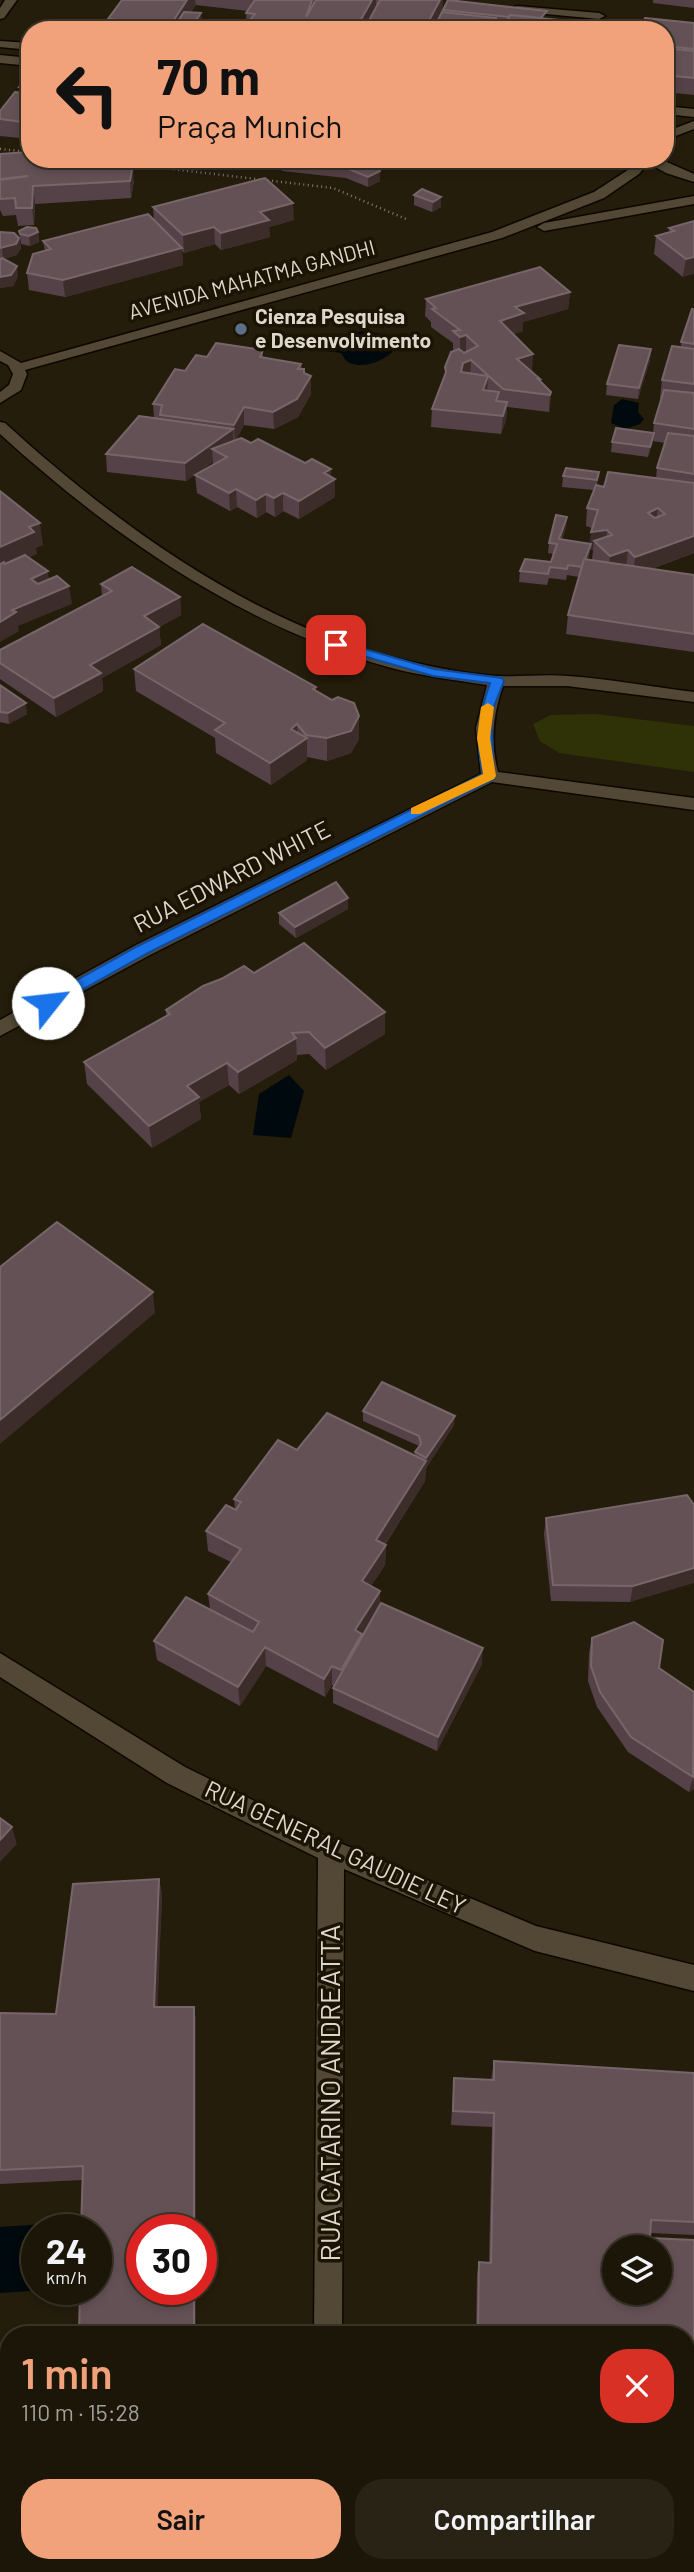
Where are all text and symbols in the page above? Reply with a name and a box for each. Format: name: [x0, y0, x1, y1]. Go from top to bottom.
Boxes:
text: 70 m: [157, 46, 260, 105]
icon: left: [42, 49, 133, 140]
text: Praça Munich: [157, 106, 343, 144]
street label: AVENIDA MAHATMA GANDHI: [126, 234, 378, 324]
place label: Cienza Pesquisa e Desenvolvimento: [255, 303, 431, 352]
marker: Cienza Pesquisa e Desenvolvimento: [233, 321, 249, 337]
pin: [306, 615, 366, 675]
icon: arrive: [317, 626, 355, 664]
street label: RUA EDWARD WHITE: [128, 813, 335, 938]
position arrow: [11, 966, 85, 1040]
street label: RUA GENERAL GAUDIE LEY: [201, 1773, 471, 1920]
street label: RUA CATARINO ANDREATTA: [312, 1925, 346, 2261]
speed limit sign: 30: [126, 2214, 217, 2305]
text: 24: [46, 2229, 87, 2271]
map controls: [602, 2235, 672, 2305]
button: layers: [602, 2235, 672, 2305]
text: km/h: [46, 2266, 87, 2288]
text: 1 min: [21, 2347, 113, 2397]
button: close: [600, 2349, 674, 2423]
text: 110 m · 15:28: [21, 2398, 140, 2426]
button: Sair: [21, 2479, 341, 2559]
button: Compartilhar: [355, 2479, 674, 2559]

